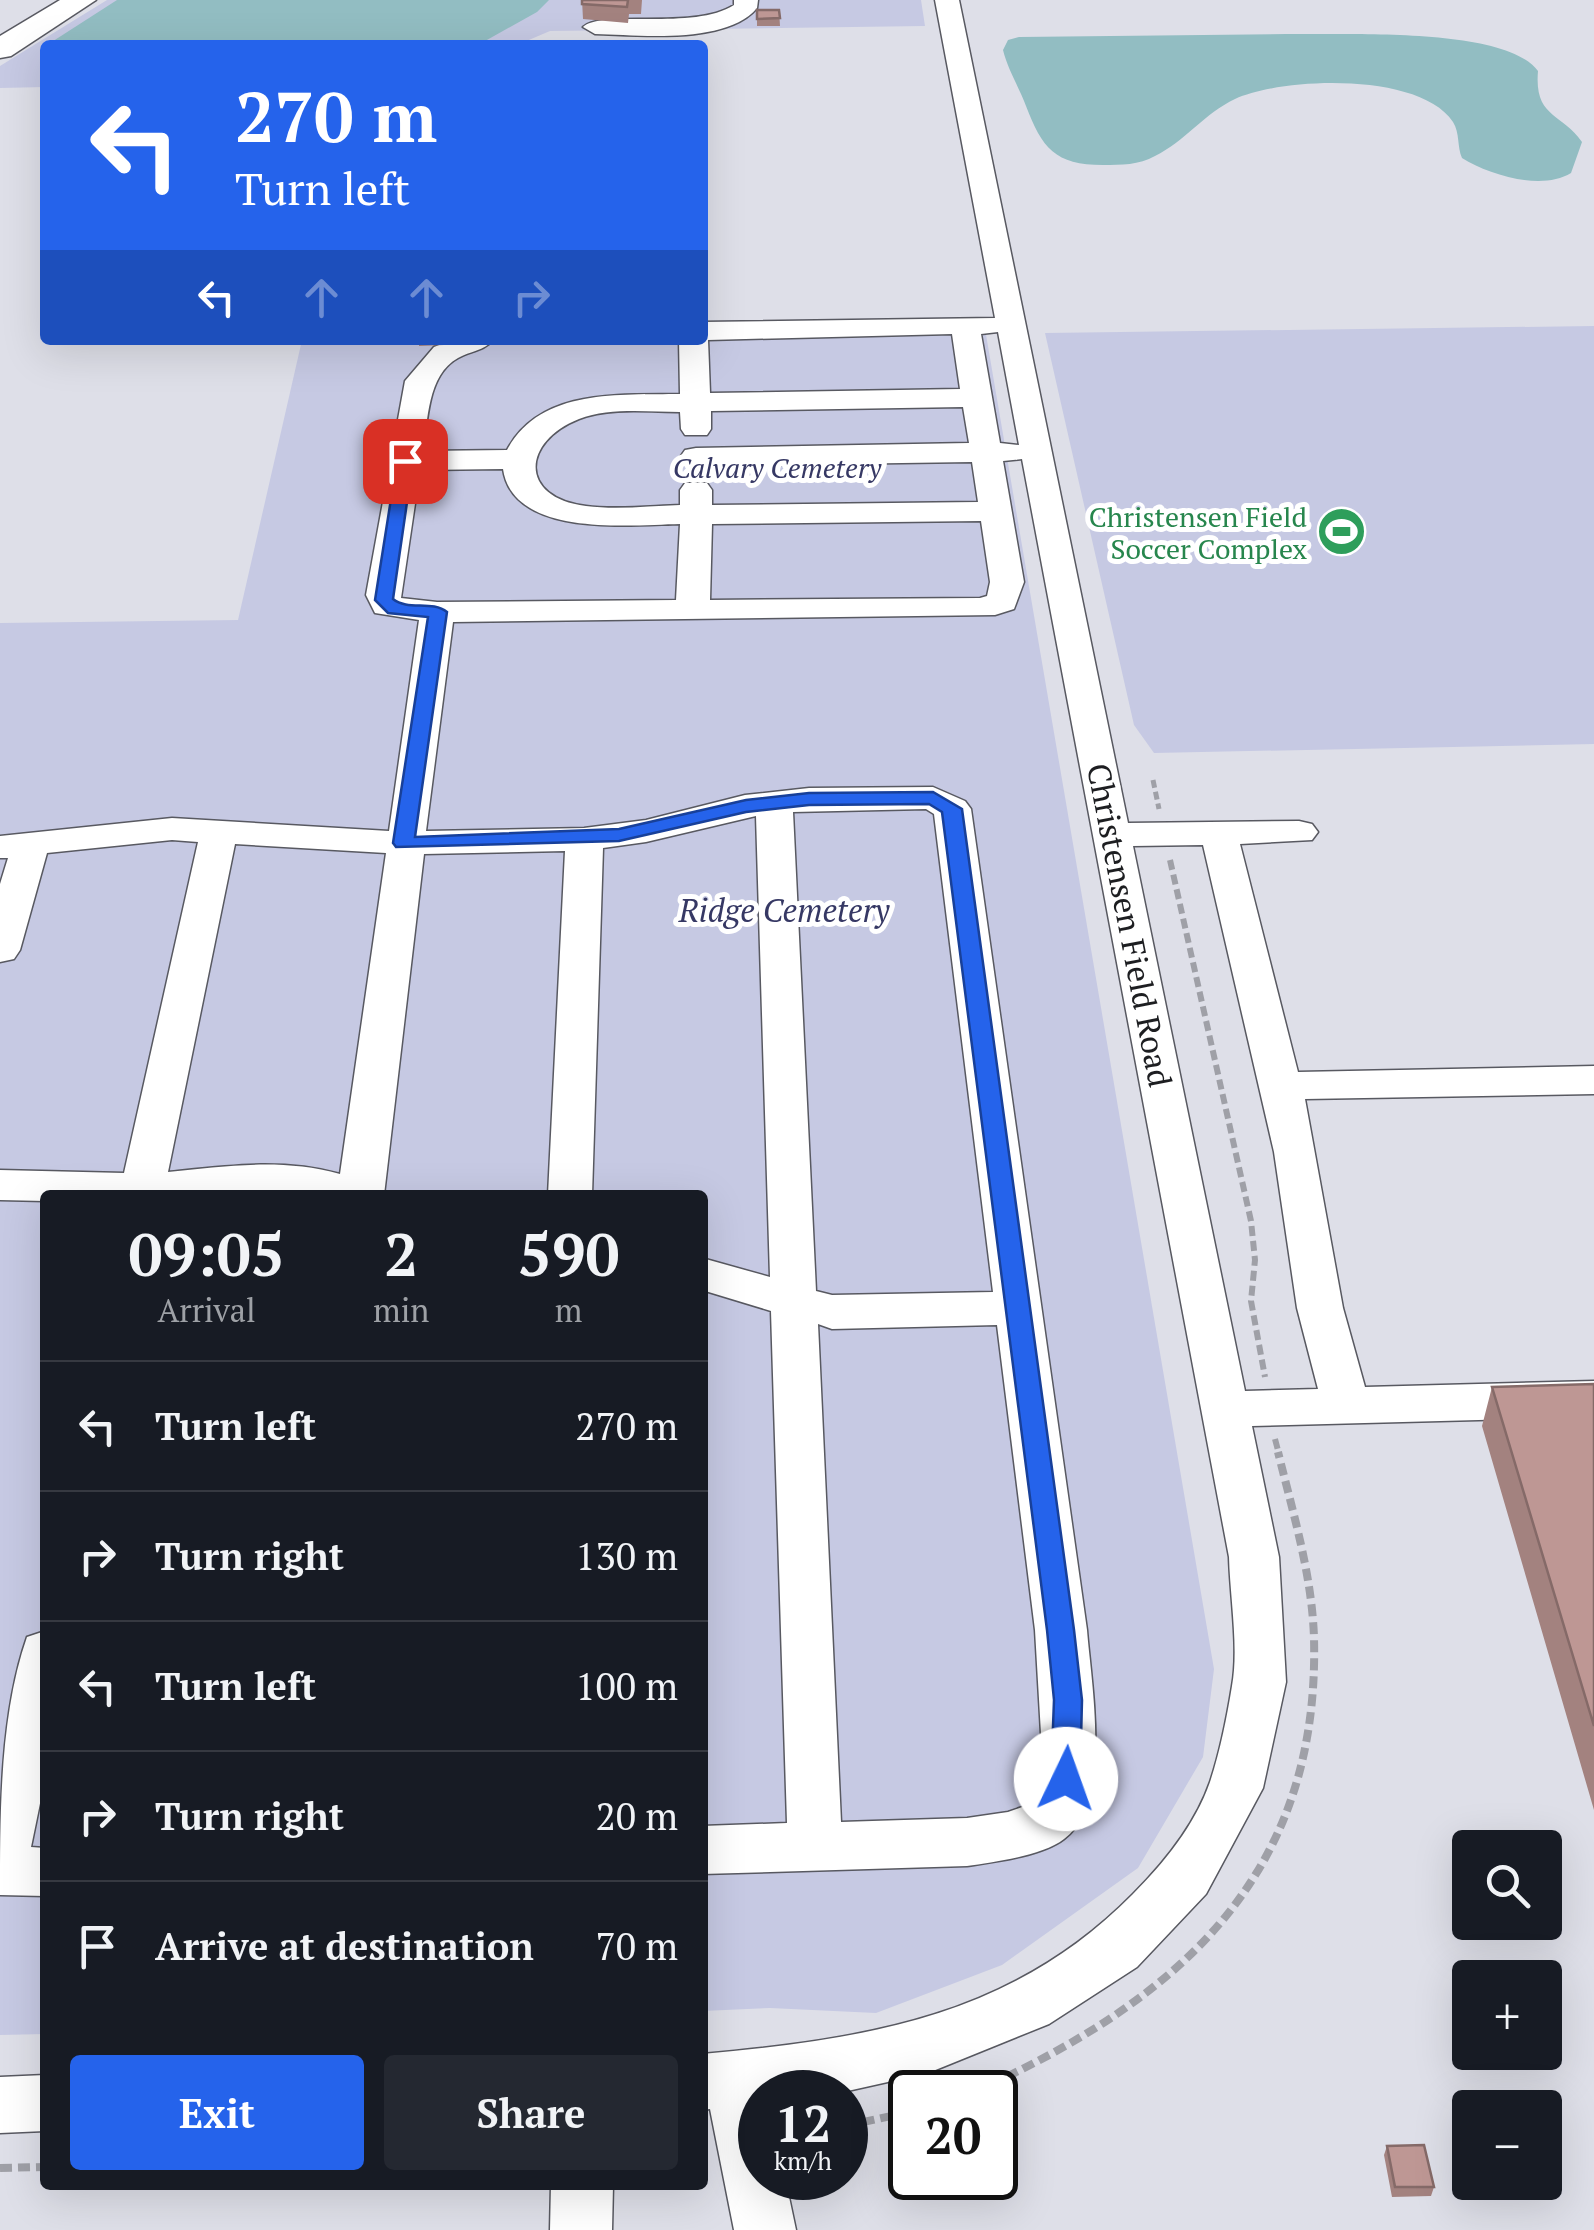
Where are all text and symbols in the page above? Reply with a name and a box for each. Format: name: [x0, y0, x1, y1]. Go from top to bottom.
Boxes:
text: 270 m: [235, 69, 437, 162]
icon: left: [70, 80, 200, 210]
text: Turn left: [235, 158, 410, 218]
icon: left: [189, 270, 244, 325]
icon: ahead: [294, 270, 349, 325]
icon: ahead: [399, 270, 454, 325]
icon: right: [504, 270, 559, 325]
pin: [363, 419, 448, 504]
icon: arrive: [378, 434, 433, 489]
park label: Calvary Cemetery: [673, 449, 882, 486]
place label: Christensen Field Soccer Complex: [1089, 498, 1307, 567]
sports icon: Christensen Field Soccer Complex: [1316, 506, 1368, 558]
street label: Christensen Field Road: [1078, 760, 1182, 1091]
park label: Ridge Cemetery: [678, 889, 891, 931]
text: 09:05: [128, 1214, 285, 1293]
text: 2: [384, 1214, 418, 1293]
text: 590: [518, 1214, 620, 1293]
text: Arrival: [158, 1289, 256, 1331]
text: min: [373, 1289, 429, 1331]
text: m: [555, 1289, 582, 1331]
icon: left: [70, 1399, 125, 1454]
text: Turn left: [155, 1401, 316, 1451]
text: 270 m: [575, 1401, 678, 1451]
icon: right: [70, 1529, 125, 1584]
text: Turn right: [155, 1531, 344, 1581]
text: 130 m: [575, 1531, 678, 1581]
icon: left: [70, 1659, 125, 1714]
text: Turn left: [155, 1661, 316, 1711]
text: 100 m: [575, 1661, 678, 1711]
position arrow: [1014, 1727, 1118, 1831]
icon: right: [70, 1789, 125, 1844]
text: Turn right: [155, 1791, 344, 1841]
text: 20 m: [595, 1791, 678, 1841]
map controls: [1452, 1830, 1562, 2200]
button: search: [1452, 1830, 1562, 1940]
icon: arrive: [70, 1919, 125, 1974]
text: Arrive at destination: [155, 1921, 534, 1971]
text: 70 m: [595, 1921, 678, 1971]
button: +: [1452, 1960, 1562, 2070]
button: Exit: [70, 2055, 364, 2170]
button: Share: [384, 2055, 678, 2170]
speed limit sign: 20: [888, 2070, 1018, 2200]
text: 12: [775, 2090, 831, 2156]
button: −: [1452, 2090, 1562, 2200]
text: km/h: [774, 2144, 832, 2177]

